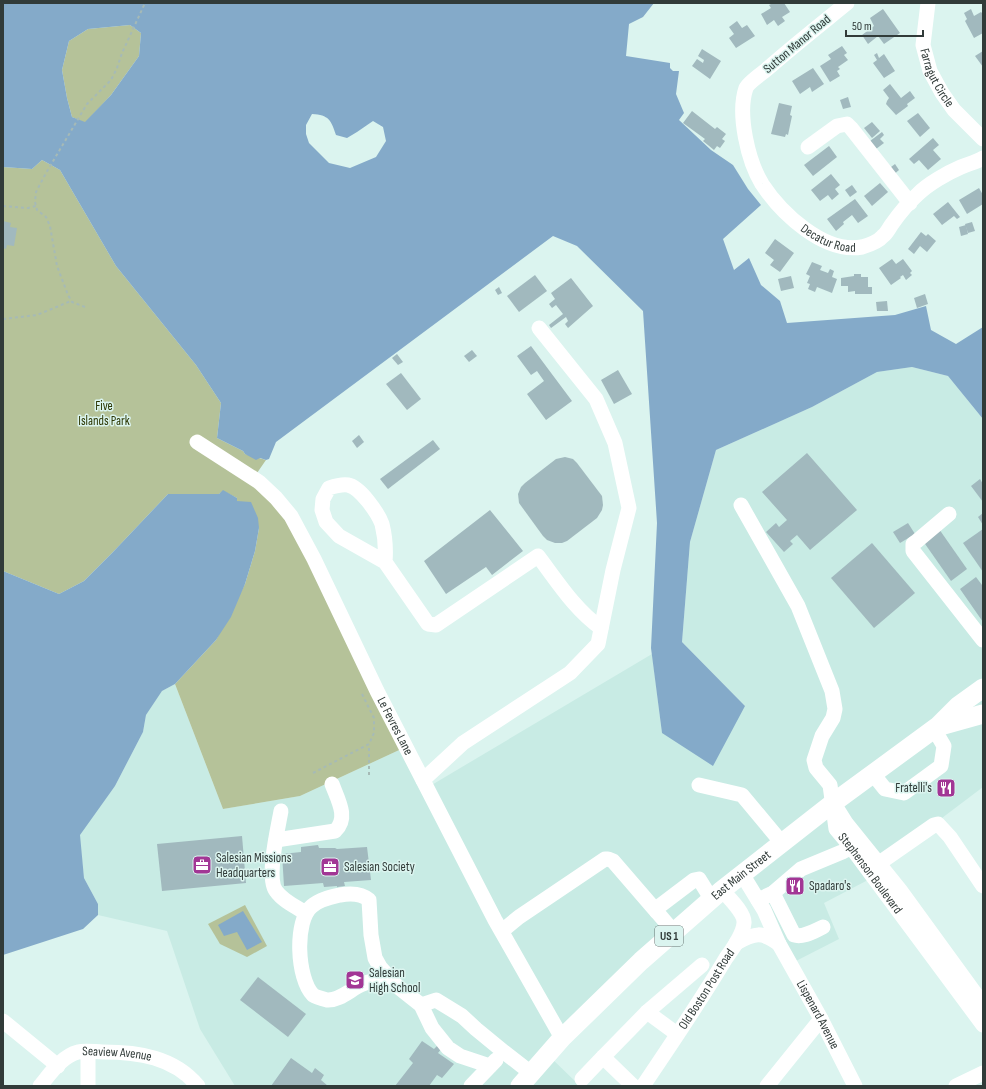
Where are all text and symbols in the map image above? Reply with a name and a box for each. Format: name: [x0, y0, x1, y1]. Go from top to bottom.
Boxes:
street label: Sutton Manor Road: [760, 11, 834, 77]
scale bar: [846, 12, 923, 38]
text: 50 m: [852, 19, 872, 34]
street label: Farragut Circle: [916, 47, 958, 110]
street label: Decatur Road: [797, 220, 856, 256]
park label: Five Islands Park: [78, 398, 130, 429]
street label: Le Fevres Lane: [373, 694, 417, 758]
restaurant icon: Fratelli's: [935, 777, 957, 799]
place label: Fratelli's: [895, 780, 932, 796]
street label: Stephenson Boulevard: [835, 830, 906, 917]
street label: East Main Street: [708, 847, 774, 904]
place label: Salesian Missions Headquarters: [216, 850, 292, 881]
office icon: Salesian Missions Headquarters: [191, 854, 213, 876]
office icon: Salesian Society: [319, 856, 341, 878]
place label: Salesian Society: [344, 859, 415, 875]
restaurant icon: Spadaro's: [784, 875, 806, 897]
place label: Spadaro's: [809, 878, 851, 894]
road number: US 1: [655, 926, 683, 946]
street label: Old Boston Post Road: [675, 946, 738, 1032]
place label: Salesian High School: [369, 965, 420, 996]
school or university icon: Salesian High School: [344, 969, 366, 991]
street label: Lispenard Avenue: [793, 977, 843, 1052]
street label: Seaview Avenue: [82, 1043, 153, 1065]

